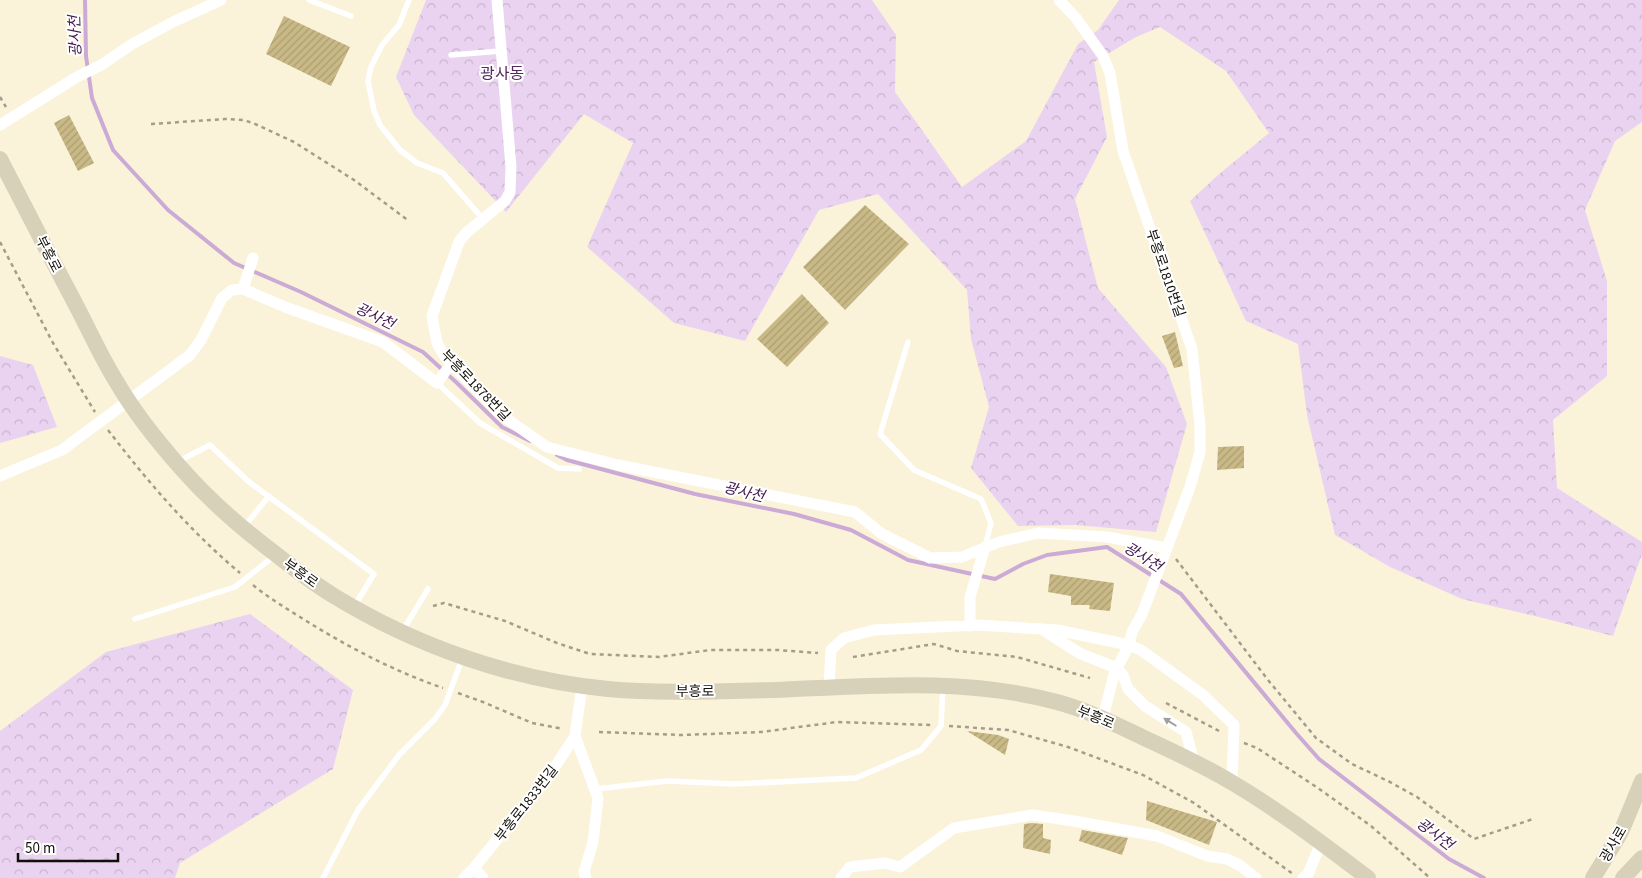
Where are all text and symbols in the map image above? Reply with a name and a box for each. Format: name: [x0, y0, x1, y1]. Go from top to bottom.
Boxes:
water label: 광사천: [64, 13, 87, 57]
district label: 광사동: [480, 63, 524, 85]
street label: 부흥로1810번길: [1141, 226, 1190, 320]
street label: 부흥로: [30, 233, 66, 276]
water label: 광사천: [352, 298, 400, 336]
street label: 부흥로1878번길: [436, 346, 515, 426]
water label: 광사천: [721, 477, 769, 508]
water label: 광사천: [1120, 538, 1168, 578]
street label: 부흥로: [279, 554, 322, 593]
street label: 부흥로: [676, 682, 714, 702]
street label: 부흥로: [1074, 701, 1117, 735]
one-way arrow: [1164, 718, 1177, 727]
street label: 부흥로1833번길: [491, 761, 563, 846]
water label: 광사천: [1412, 814, 1459, 857]
street label: 광사로: [1596, 823, 1632, 866]
scale bar: [18, 830, 118, 862]
text: 50 m: [25, 838, 55, 859]

